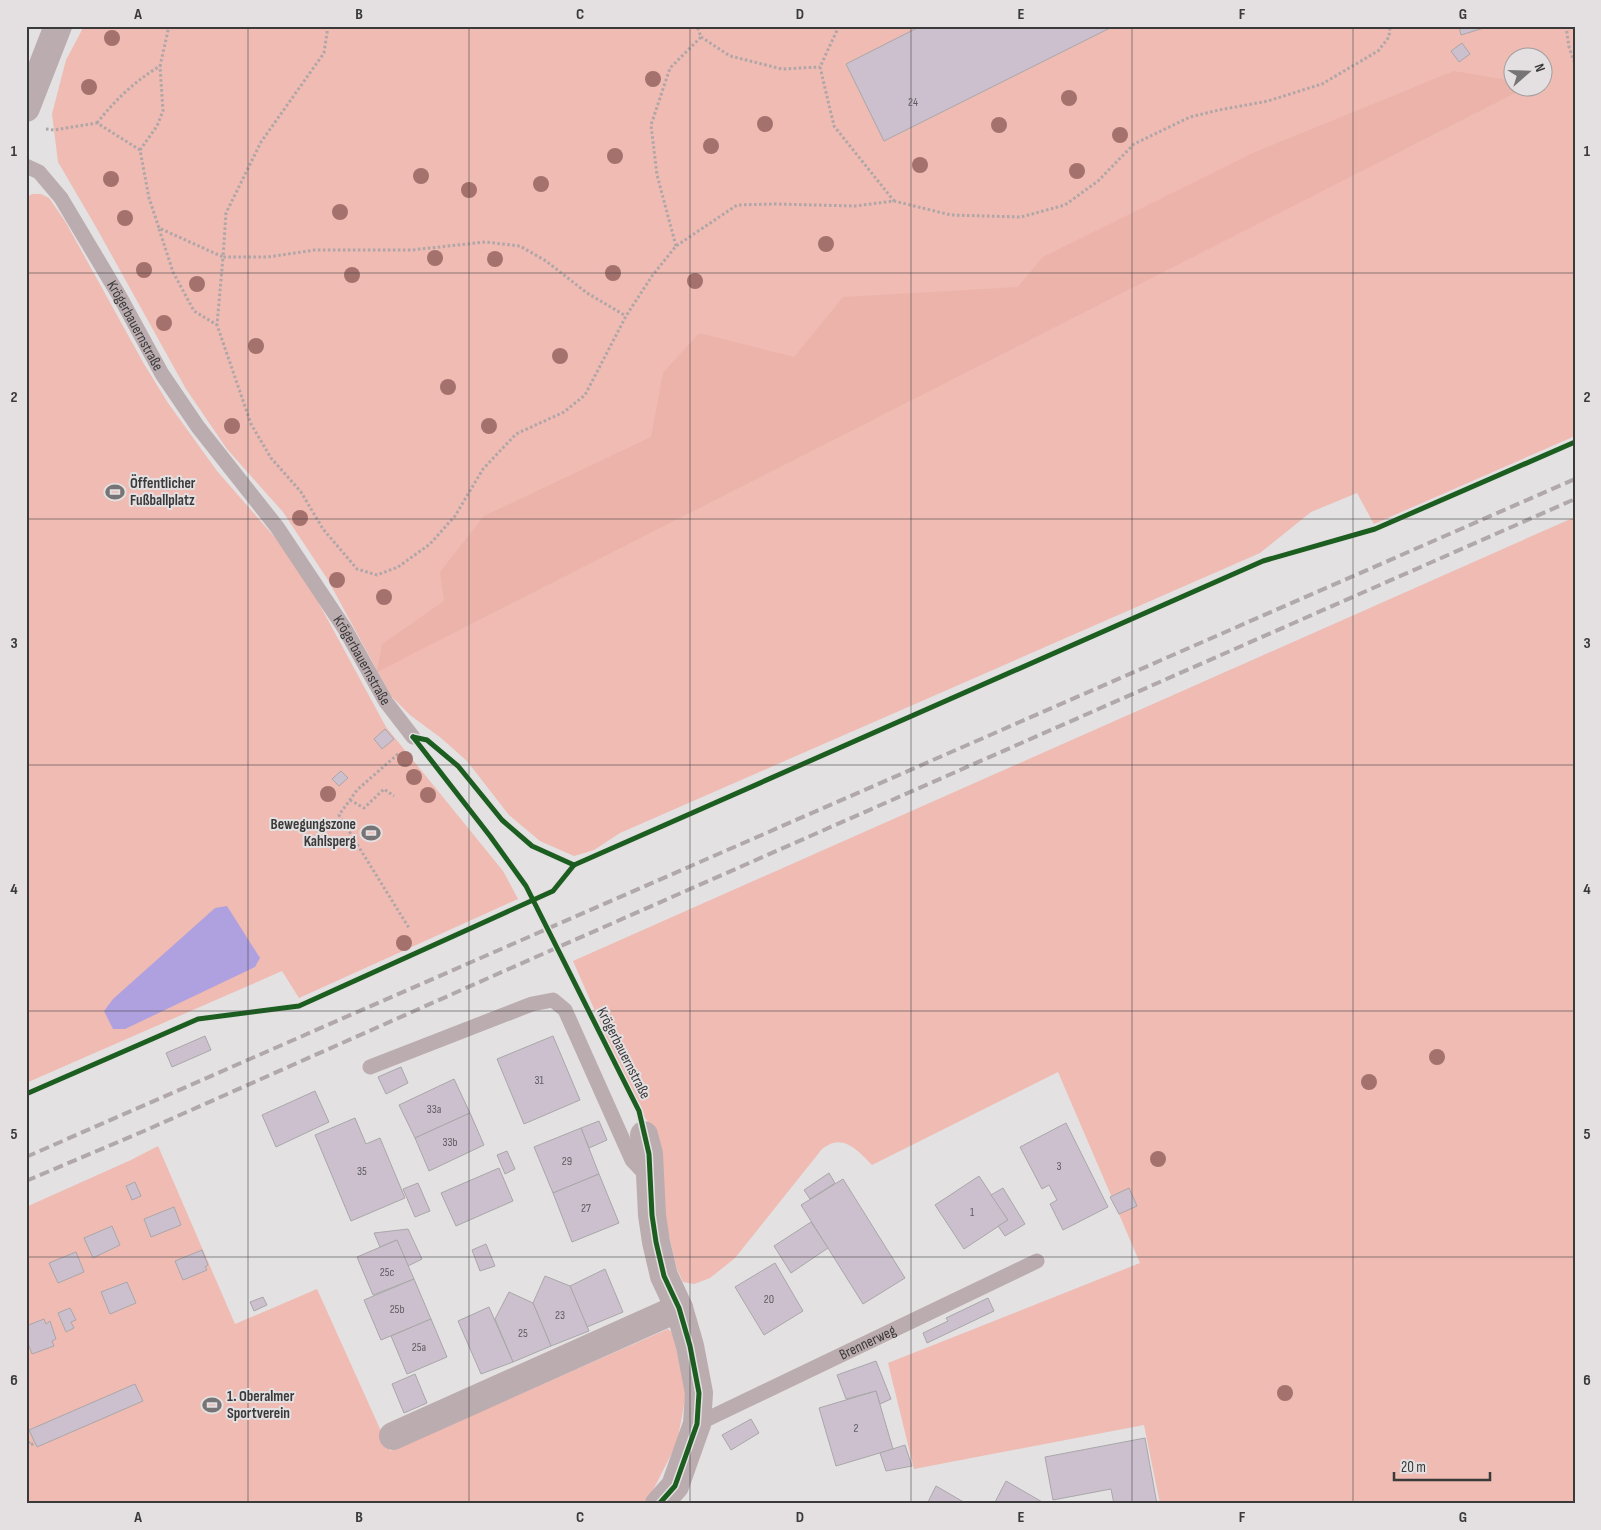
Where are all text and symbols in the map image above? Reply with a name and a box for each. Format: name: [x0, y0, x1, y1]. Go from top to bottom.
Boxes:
text: A: [133, 5, 142, 24]
text: B: [355, 5, 363, 24]
text: C: [576, 5, 584, 24]
text: D: [796, 5, 804, 24]
text: E: [1018, 5, 1025, 24]
text: F: [1239, 5, 1246, 24]
text: G: [1459, 5, 1467, 24]
north arrow: [1504, 48, 1554, 98]
text: N: [1530, 61, 1549, 74]
house number: 24: [908, 95, 918, 110]
text: 1: [11, 142, 18, 161]
text: 1: [1584, 142, 1591, 161]
street label: Krögerbauernstraße: [102, 277, 167, 374]
text: 2: [10, 388, 18, 407]
text: 2: [1583, 388, 1591, 407]
place label: Öffentlicher Fußballplatz: [130, 474, 196, 510]
sports icon: Öffentlicher Fußballplatz: [104, 481, 126, 503]
street label: Krögerbauernstraße: [329, 612, 395, 709]
text: 3: [10, 634, 18, 653]
text: 3: [1583, 634, 1591, 653]
place label: Bewegungszone Kahlsperg: [271, 815, 357, 851]
sports icon: Bewegungszone Kahlsperg: [360, 822, 382, 844]
text: 4: [10, 880, 18, 899]
text: 4: [1583, 880, 1591, 899]
street label: Krögerbauernstraße: [592, 1004, 655, 1102]
house number: 31: [534, 1073, 544, 1088]
house number: 33a: [427, 1102, 442, 1117]
text: 5: [10, 1125, 18, 1144]
text: 5: [1583, 1125, 1591, 1144]
house number: 33b: [442, 1135, 458, 1150]
house number: 29: [562, 1154, 572, 1169]
house number: 3: [1056, 1159, 1062, 1174]
house number: 35: [357, 1164, 367, 1179]
house number: 27: [581, 1201, 591, 1216]
house number: 1: [970, 1205, 975, 1220]
house number: 25c: [380, 1265, 394, 1280]
house number: 20: [764, 1292, 774, 1307]
house number: 25b: [390, 1302, 404, 1317]
house number: 23: [555, 1308, 565, 1323]
street label: Brennerweg: [836, 1321, 899, 1364]
house number: 25: [518, 1326, 528, 1341]
house number: 25a: [412, 1340, 427, 1355]
text: 6: [10, 1371, 18, 1390]
text: 6: [1583, 1371, 1591, 1390]
place label: 1. Oberalmer Sportverein: [227, 1387, 295, 1423]
sports icon: 1. Oberalmer Sportverein: [201, 1394, 223, 1416]
house number: 2: [854, 1421, 859, 1436]
scale bar: [1394, 1450, 1490, 1482]
text: 20 m: [1401, 1458, 1426, 1477]
text: A: [133, 1508, 142, 1527]
text: B: [355, 1508, 363, 1527]
text: C: [576, 1508, 584, 1527]
text: D: [796, 1508, 804, 1527]
text: E: [1018, 1508, 1025, 1527]
text: F: [1239, 1508, 1246, 1527]
text: G: [1459, 1508, 1467, 1527]

